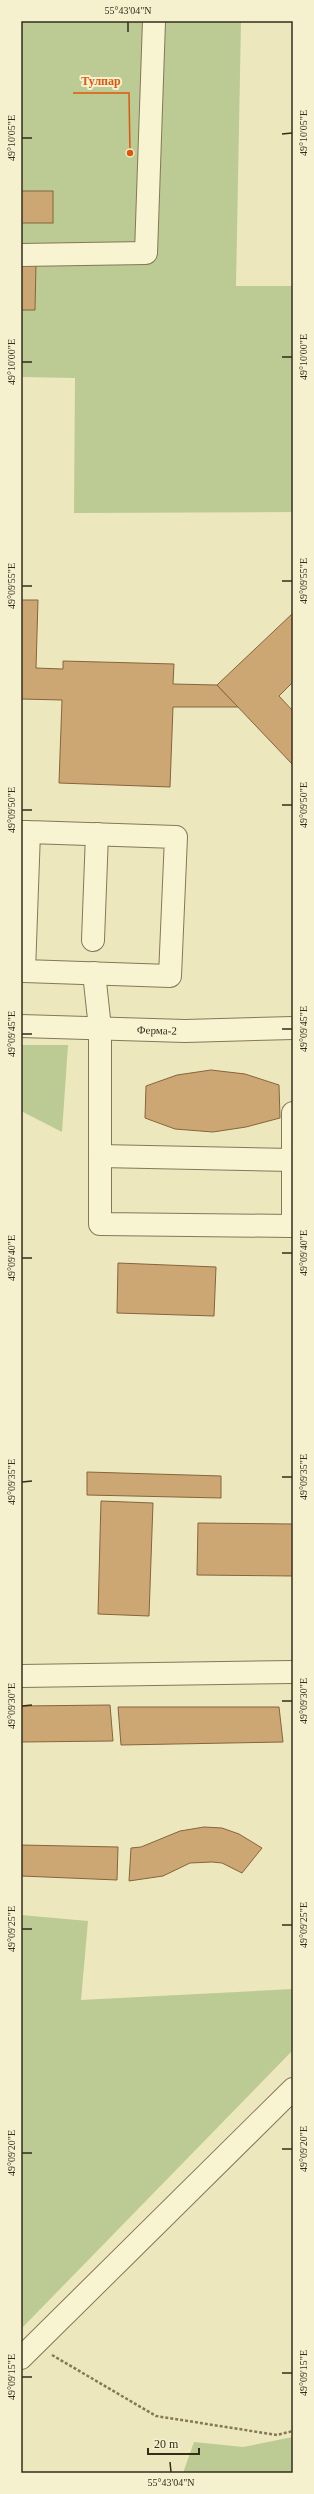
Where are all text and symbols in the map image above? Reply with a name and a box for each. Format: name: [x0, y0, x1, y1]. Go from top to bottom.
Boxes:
text: 55°43'04"N: [104, 5, 152, 16]
callout: Тулпар: [73, 69, 129, 93]
text: Тулпар: [81, 74, 121, 88]
text: 49°10'05"E: [298, 110, 309, 156]
text: 49°10'05"E: [6, 115, 17, 161]
text: 49°10'00"E: [298, 334, 309, 380]
text: 49°10'00"E: [6, 339, 17, 385]
text: 49°09'55"E: [298, 558, 309, 604]
text: 49°09'55"E: [6, 563, 17, 609]
text: 49°09'50"E: [298, 782, 309, 828]
text: 49°09'50"E: [6, 787, 17, 833]
text: 49°09'45"E: [298, 1006, 309, 1052]
text: 49°09'45"E: [6, 1011, 17, 1057]
street label: Ферма-2: [137, 1024, 177, 1037]
text: 49°09'40"E: [298, 1230, 309, 1276]
text: 49°09'40"E: [6, 1235, 17, 1281]
text: 49°09'35"E: [298, 1454, 309, 1500]
text: 49°09'35"E: [6, 1459, 17, 1505]
text: 49°09'30"E: [298, 1678, 309, 1724]
text: 49°09'30"E: [6, 1683, 17, 1729]
text: 49°09'25"E: [298, 1902, 309, 1948]
text: 49°09'25"E: [6, 1906, 17, 1952]
text: 49°09'20"E: [298, 2126, 309, 2172]
text: 49°09'20"E: [6, 2130, 17, 2176]
text: 49°09'15"E: [298, 2350, 309, 2396]
text: 49°09'15"E: [6, 2354, 17, 2400]
scale bar: [148, 2430, 199, 2456]
text: 20 m: [154, 2437, 179, 2451]
text: 55°43'04"N: [147, 2477, 195, 2488]

